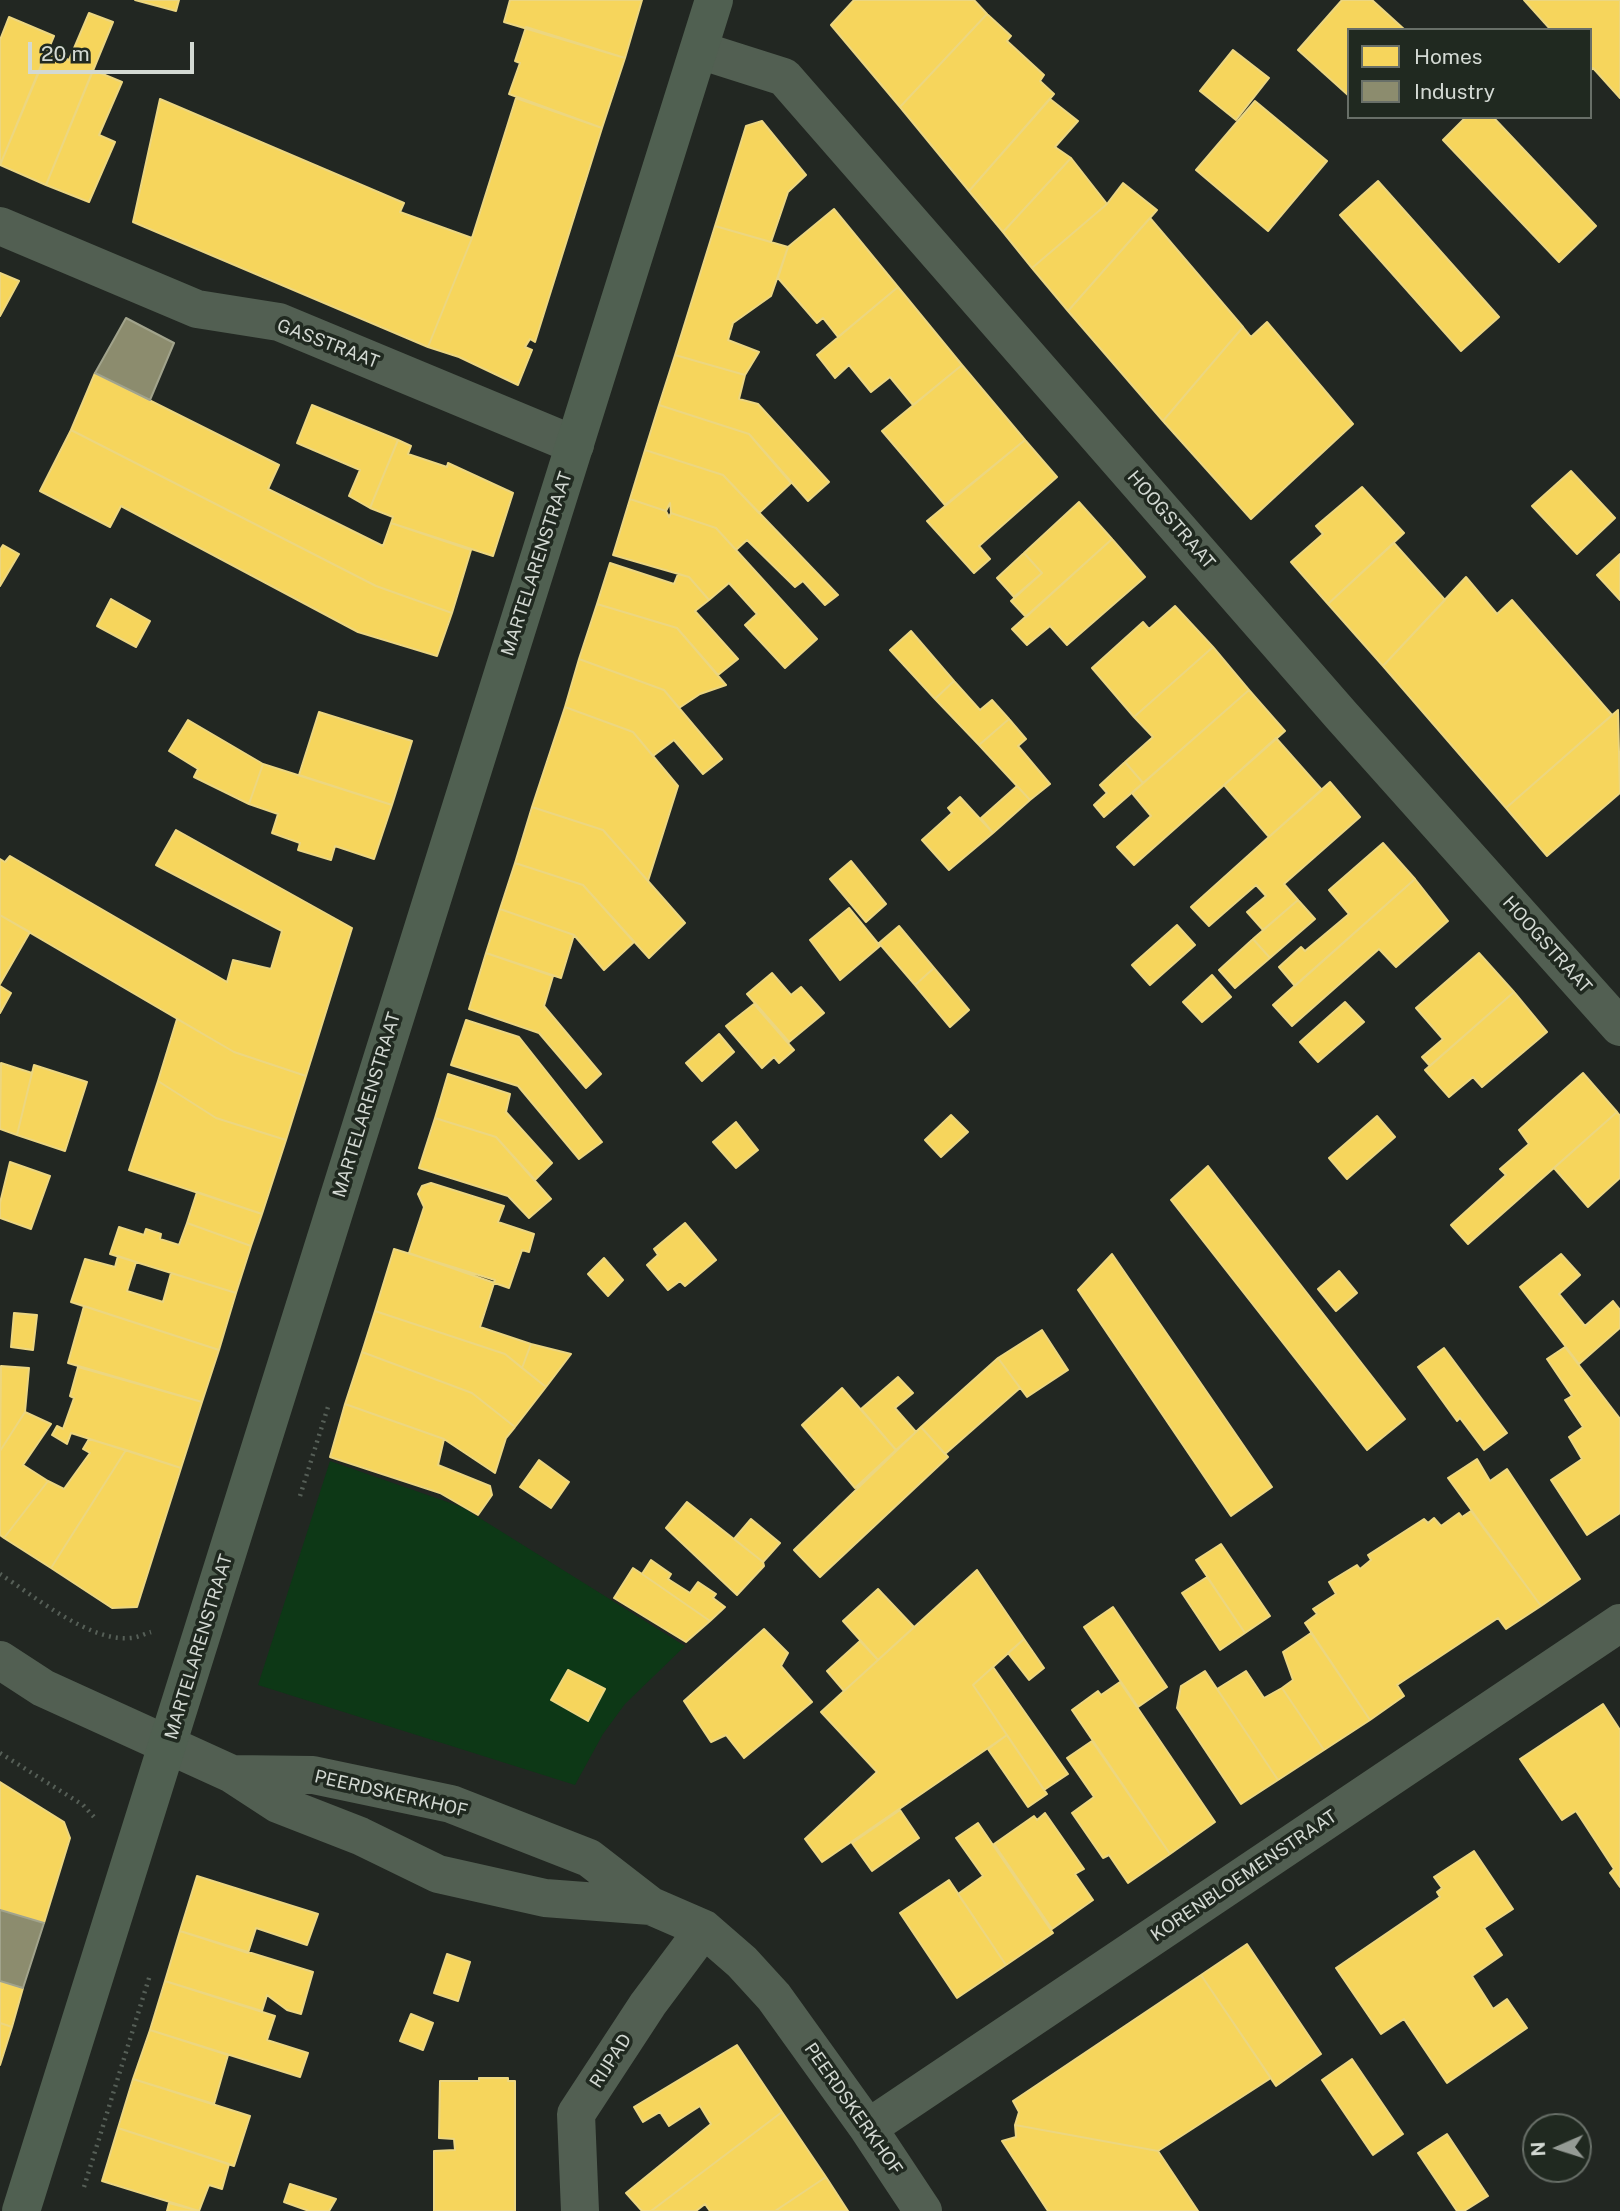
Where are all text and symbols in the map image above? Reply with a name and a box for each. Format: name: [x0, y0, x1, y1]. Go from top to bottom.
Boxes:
scale bar: [32, 28, 198, 72]
legend: [1347, 28, 1592, 119]
text: 20 m: [41, 41, 90, 66]
text: Homes: [1414, 44, 1482, 69]
text: Industry: [1414, 79, 1495, 104]
street label: GASSTRAAT: [274, 315, 382, 373]
street label: HOOGSTRAAT: [1123, 467, 1219, 573]
street label: MARTELARENSTRAAT: [497, 469, 577, 659]
street label: HOOGSTRAAT: [1498, 892, 1596, 998]
street label: MARTELARENSTRAAT: [329, 1010, 405, 1200]
street label: MARTELARENSTRAAT: [161, 1552, 237, 1742]
street label: PEERDSKERKHOF: [312, 1766, 470, 1822]
street label: KORENBLOEMENSTRAAT: [1147, 1806, 1341, 1946]
street label: RIJPAD: [586, 2030, 636, 2092]
street label: PEERDSKERKHOF: [799, 2039, 907, 2179]
north arrow: [1522, 2113, 1592, 2183]
text: N: [1527, 2141, 1549, 2157]

